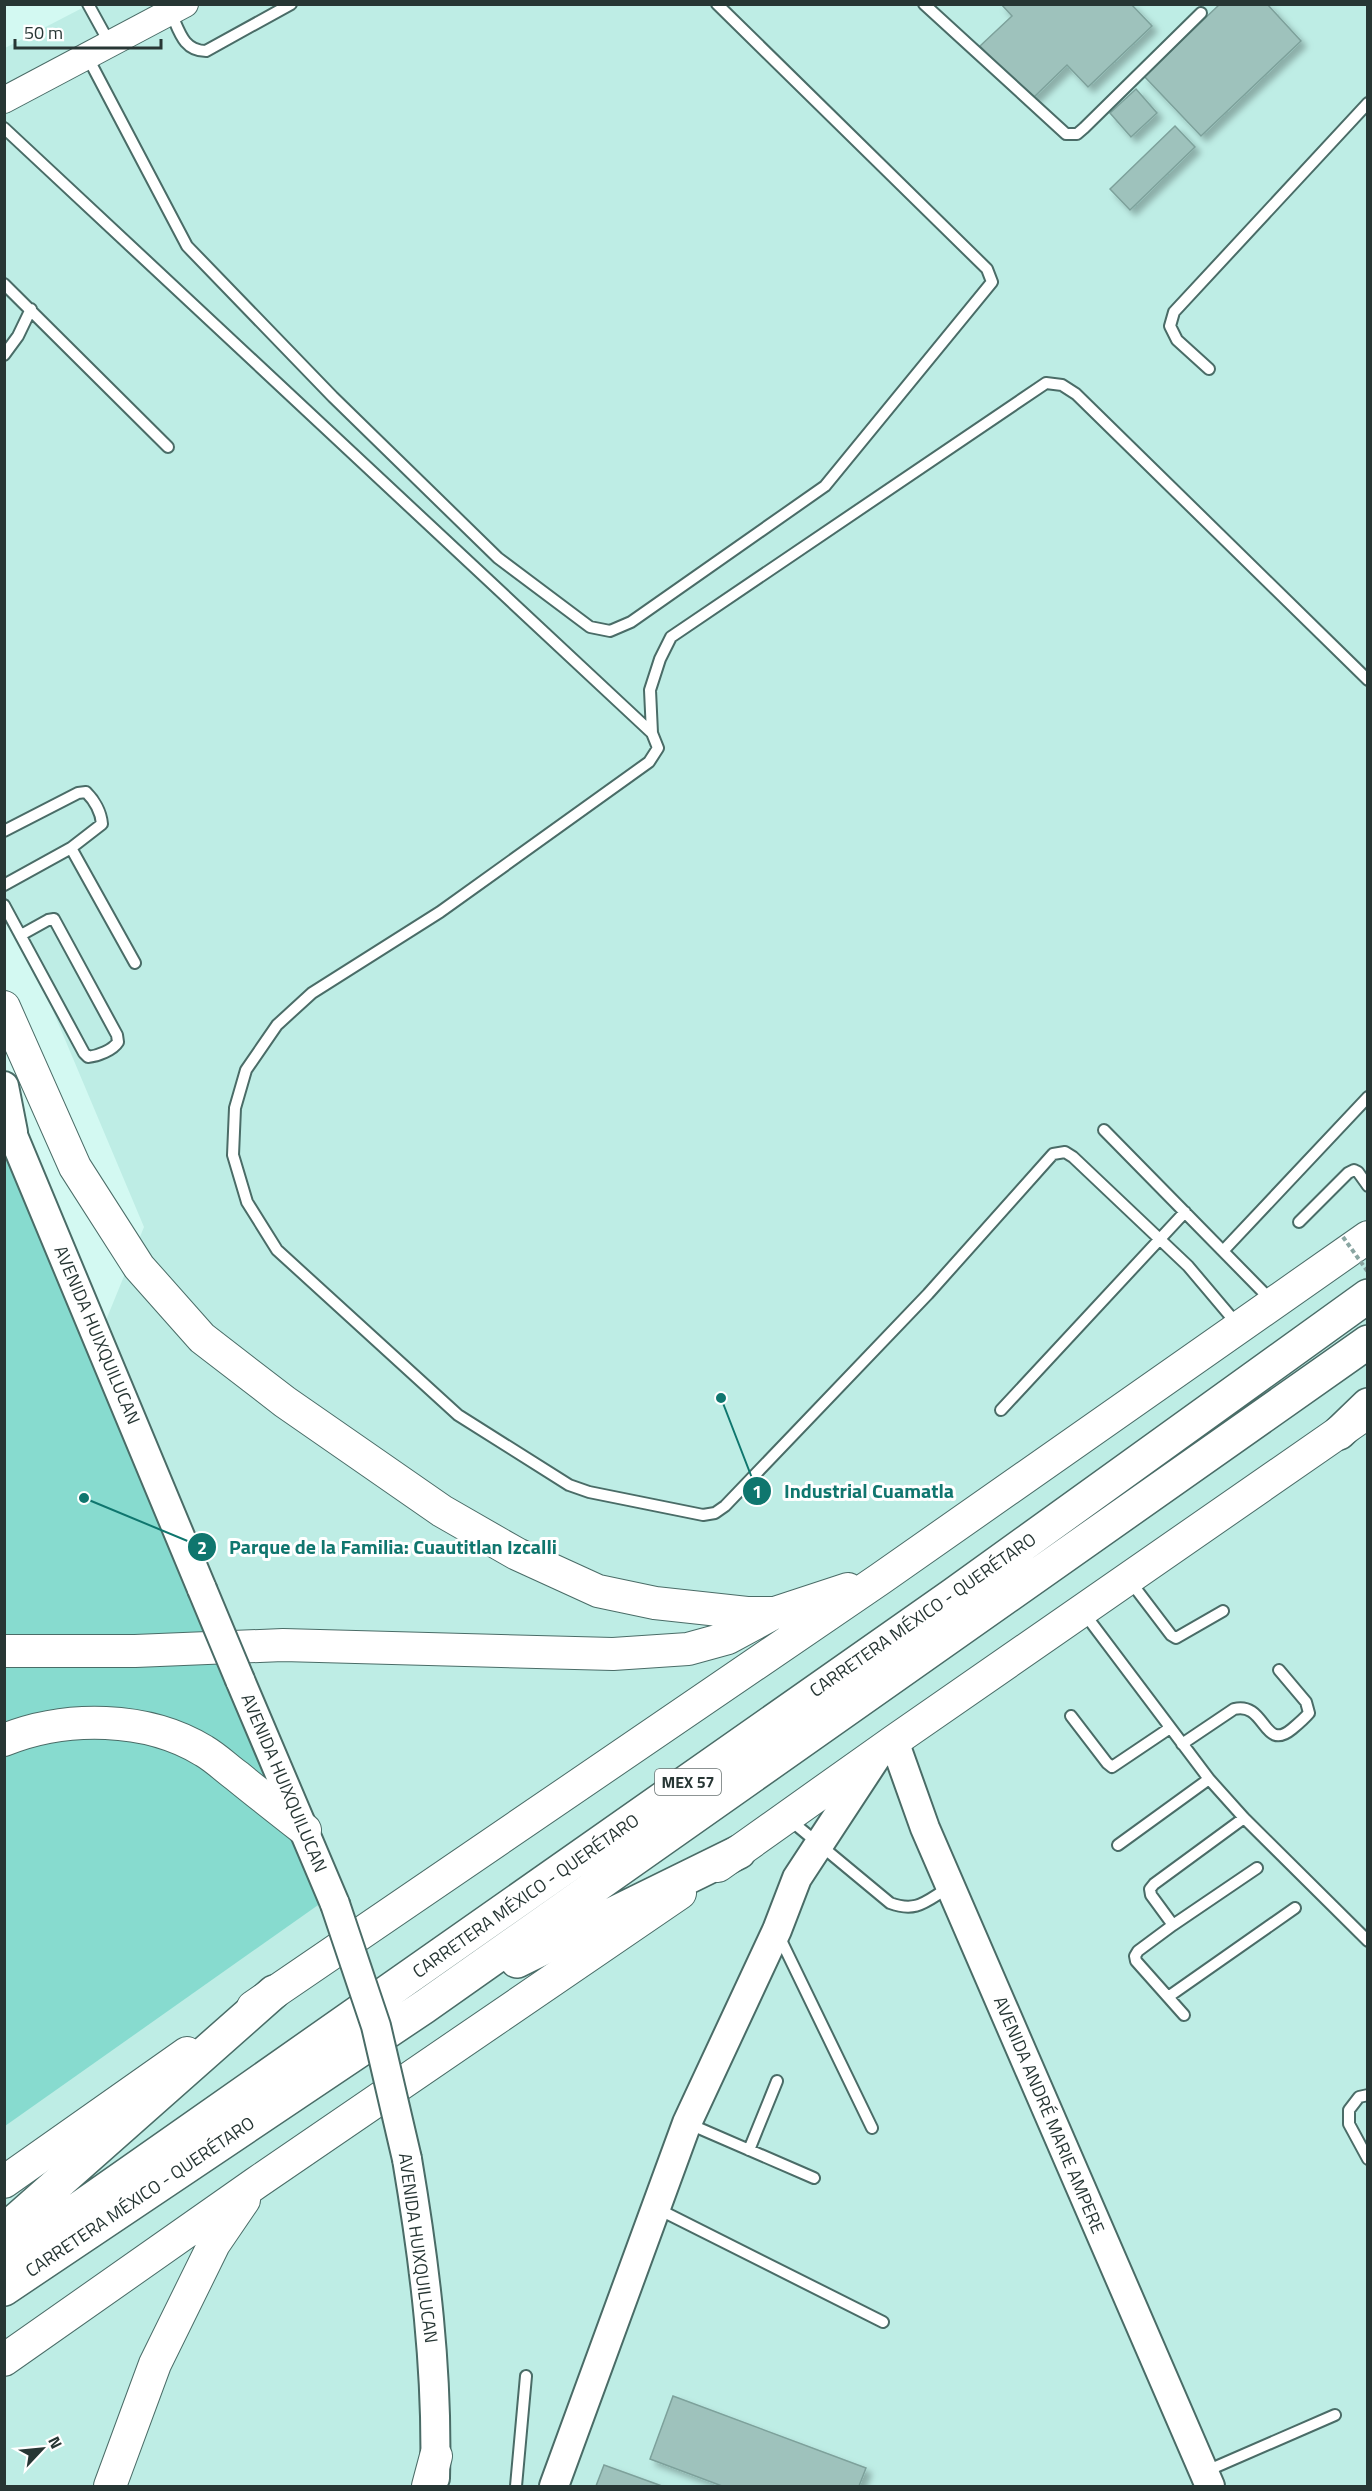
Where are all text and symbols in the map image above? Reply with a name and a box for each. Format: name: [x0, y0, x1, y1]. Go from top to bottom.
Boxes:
scale bar: [15, 12, 160, 50]
text: 50 m: [24, 19, 63, 46]
street label: AVENIDA HUIXQUILUCAN: [48, 1241, 147, 1428]
callout: Industrial Cuamatla: [742, 1472, 967, 1510]
text: Industrial Cuamatla: [784, 1475, 954, 1506]
text: 1: [752, 1478, 762, 1505]
street label: CARRETERA MÉXICO - QUERÉTARO: [804, 1526, 1042, 1703]
callout: Parque de la Familia: Cuautitlan Izcalli: [187, 1528, 569, 1566]
text: Parque de la Familia: Cuautitlan Izcalli: [229, 1531, 557, 1562]
text: 2: [197, 1534, 207, 1561]
street label: AVENIDA HUIXQUILUCAN: [235, 1689, 334, 1876]
road number: MEX 57: [655, 1769, 721, 1795]
street label: CARRETERA MÉXICO - QUERÉTARO: [407, 1807, 645, 1984]
street label: AVENIDA ANDRÉ MARIE AMPERE: [987, 1992, 1112, 2238]
street label: CARRETERA MÉXICO - QUERÉTARO: [20, 2110, 260, 2284]
street label: AVENIDA HUIXQUILUCAN: [392, 2151, 445, 2345]
north arrow: [12, 2419, 72, 2479]
text: N: [42, 2432, 69, 2453]

